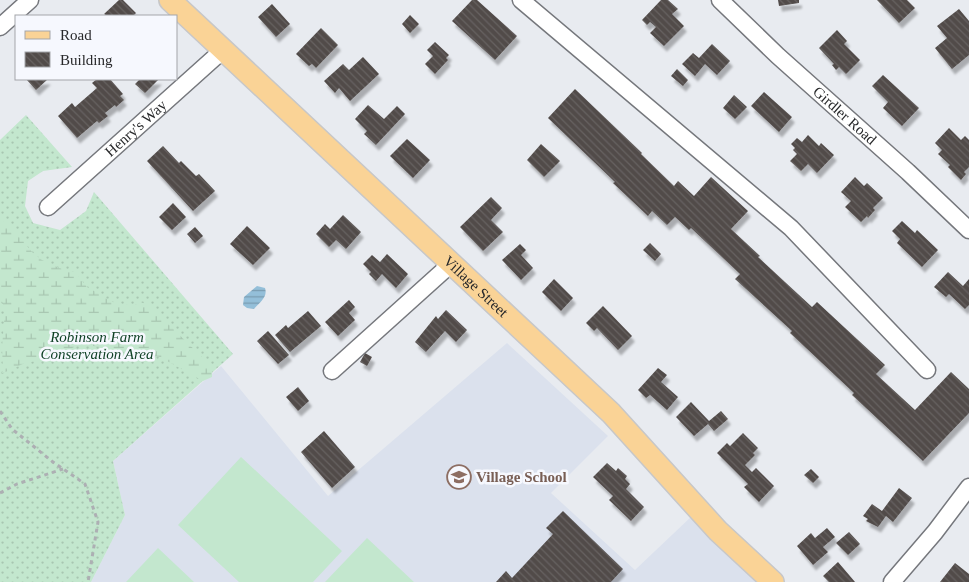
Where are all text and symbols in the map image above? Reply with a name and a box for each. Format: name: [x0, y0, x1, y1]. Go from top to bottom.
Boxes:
legend: [15, 15, 178, 80]
text: Road: [60, 27, 92, 43]
text: Building: [60, 52, 113, 68]
street label: Girdler Road: [810, 83, 880, 148]
street label: Henry's Way: [102, 96, 170, 160]
street label: Village Street: [440, 253, 512, 321]
park label: Robinson Farm Conservation Area: [41, 329, 153, 362]
school or university icon: Village School: [446, 464, 472, 490]
place label: Village School: [476, 469, 567, 485]

